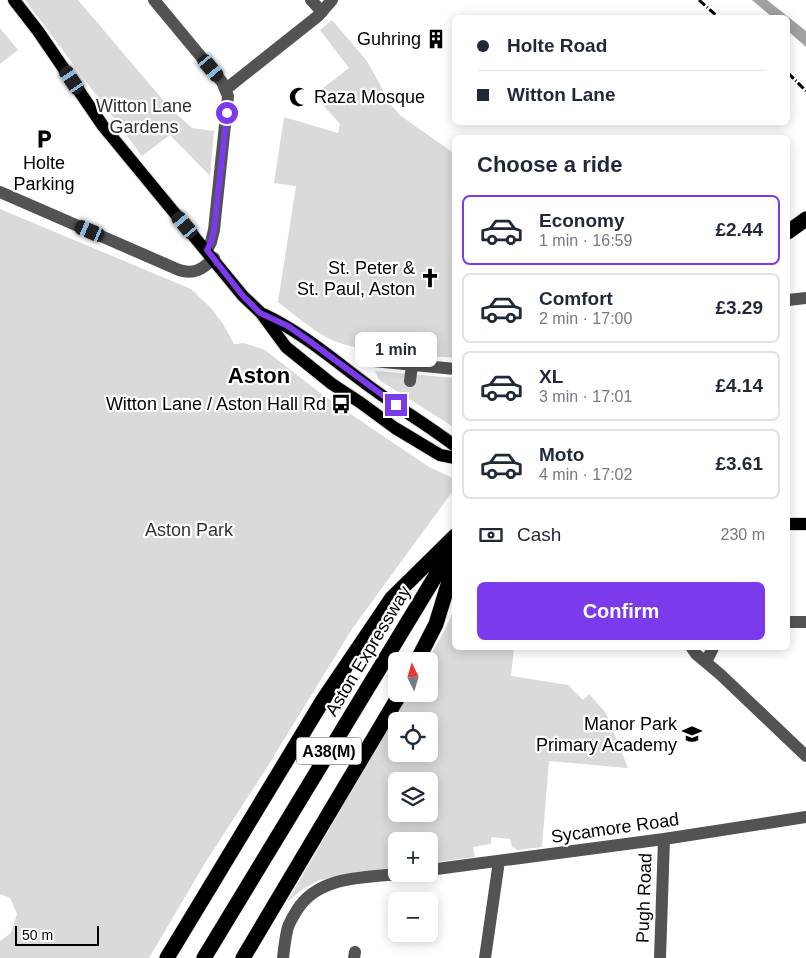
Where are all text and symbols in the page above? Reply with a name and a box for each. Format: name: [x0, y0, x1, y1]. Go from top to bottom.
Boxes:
building icon: Guhring: [425, 28, 447, 50]
place label: Guhring: [357, 29, 421, 49]
text: Holte Road: [507, 35, 607, 56]
car: [195, 52, 226, 84]
car: [57, 63, 86, 97]
text: Witton Lane: [507, 84, 616, 105]
mosque icon: Raza Mosque: [288, 86, 310, 108]
place label: Raza Mosque: [314, 87, 425, 107]
park label: Witton Lane Gardens: [96, 96, 192, 137]
route start: [216, 102, 238, 124]
parking icon: Holte Parking: [33, 128, 55, 150]
text: Choose a ride: [477, 152, 622, 177]
place label: Holte Parking: [13, 153, 75, 194]
icon: car: [479, 208, 524, 253]
car: [169, 209, 200, 241]
text: Economy: [539, 210, 625, 231]
car: [73, 218, 106, 244]
text: £2.44: [715, 219, 763, 240]
text: 1 min · 16:59: [539, 232, 632, 249]
place label: St. Peter & St. Paul, Aston: [297, 258, 415, 299]
church icon: St. Peter & St. Paul, Aston: [419, 267, 441, 289]
icon: car: [479, 286, 524, 331]
text: Comfort: [539, 288, 613, 309]
text: £3.29: [715, 297, 763, 318]
text: 2 min · 17:00: [539, 310, 632, 327]
callout: 1 min: [355, 332, 437, 368]
text: 1 min: [375, 341, 417, 358]
district label: Aston: [228, 363, 290, 388]
icon: car: [479, 364, 524, 409]
text: XL: [539, 366, 563, 387]
text: £4.14: [715, 375, 763, 396]
text: 3 min · 17:01: [539, 388, 632, 405]
bus stop icon: Witton Lane / Aston Hall Rd: [330, 393, 352, 415]
place label: Witton Lane / Aston Hall Rd: [106, 394, 326, 414]
route end: [385, 394, 407, 416]
icon: car: [479, 442, 524, 487]
text: Moto: [539, 444, 584, 465]
text: £3.61: [715, 453, 763, 474]
text: 4 min · 17:02: [539, 466, 632, 483]
park label: Aston Park: [145, 520, 234, 540]
icon: cash: [477, 521, 505, 549]
text: Cash: [517, 524, 561, 545]
text: 230 m: [721, 526, 765, 543]
street label: Aston Expressway: [321, 582, 415, 720]
button: Confirm: [477, 582, 765, 640]
north arrow: [388, 652, 438, 702]
map controls: [388, 652, 438, 942]
button: locate: [388, 712, 438, 762]
place label: Manor Park Primary Academy: [536, 714, 678, 755]
school or university icon: Manor Park Primary Academy: [681, 723, 703, 745]
road number: A38(M): [296, 738, 362, 764]
button: layers: [388, 772, 438, 822]
street label: Sycamore Road: [550, 809, 680, 847]
button: +: [388, 832, 438, 882]
street label: Pugh Road: [632, 853, 656, 943]
button: −: [388, 892, 438, 942]
scale bar: [15, 923, 99, 946]
text: 50 m: [22, 927, 53, 943]

